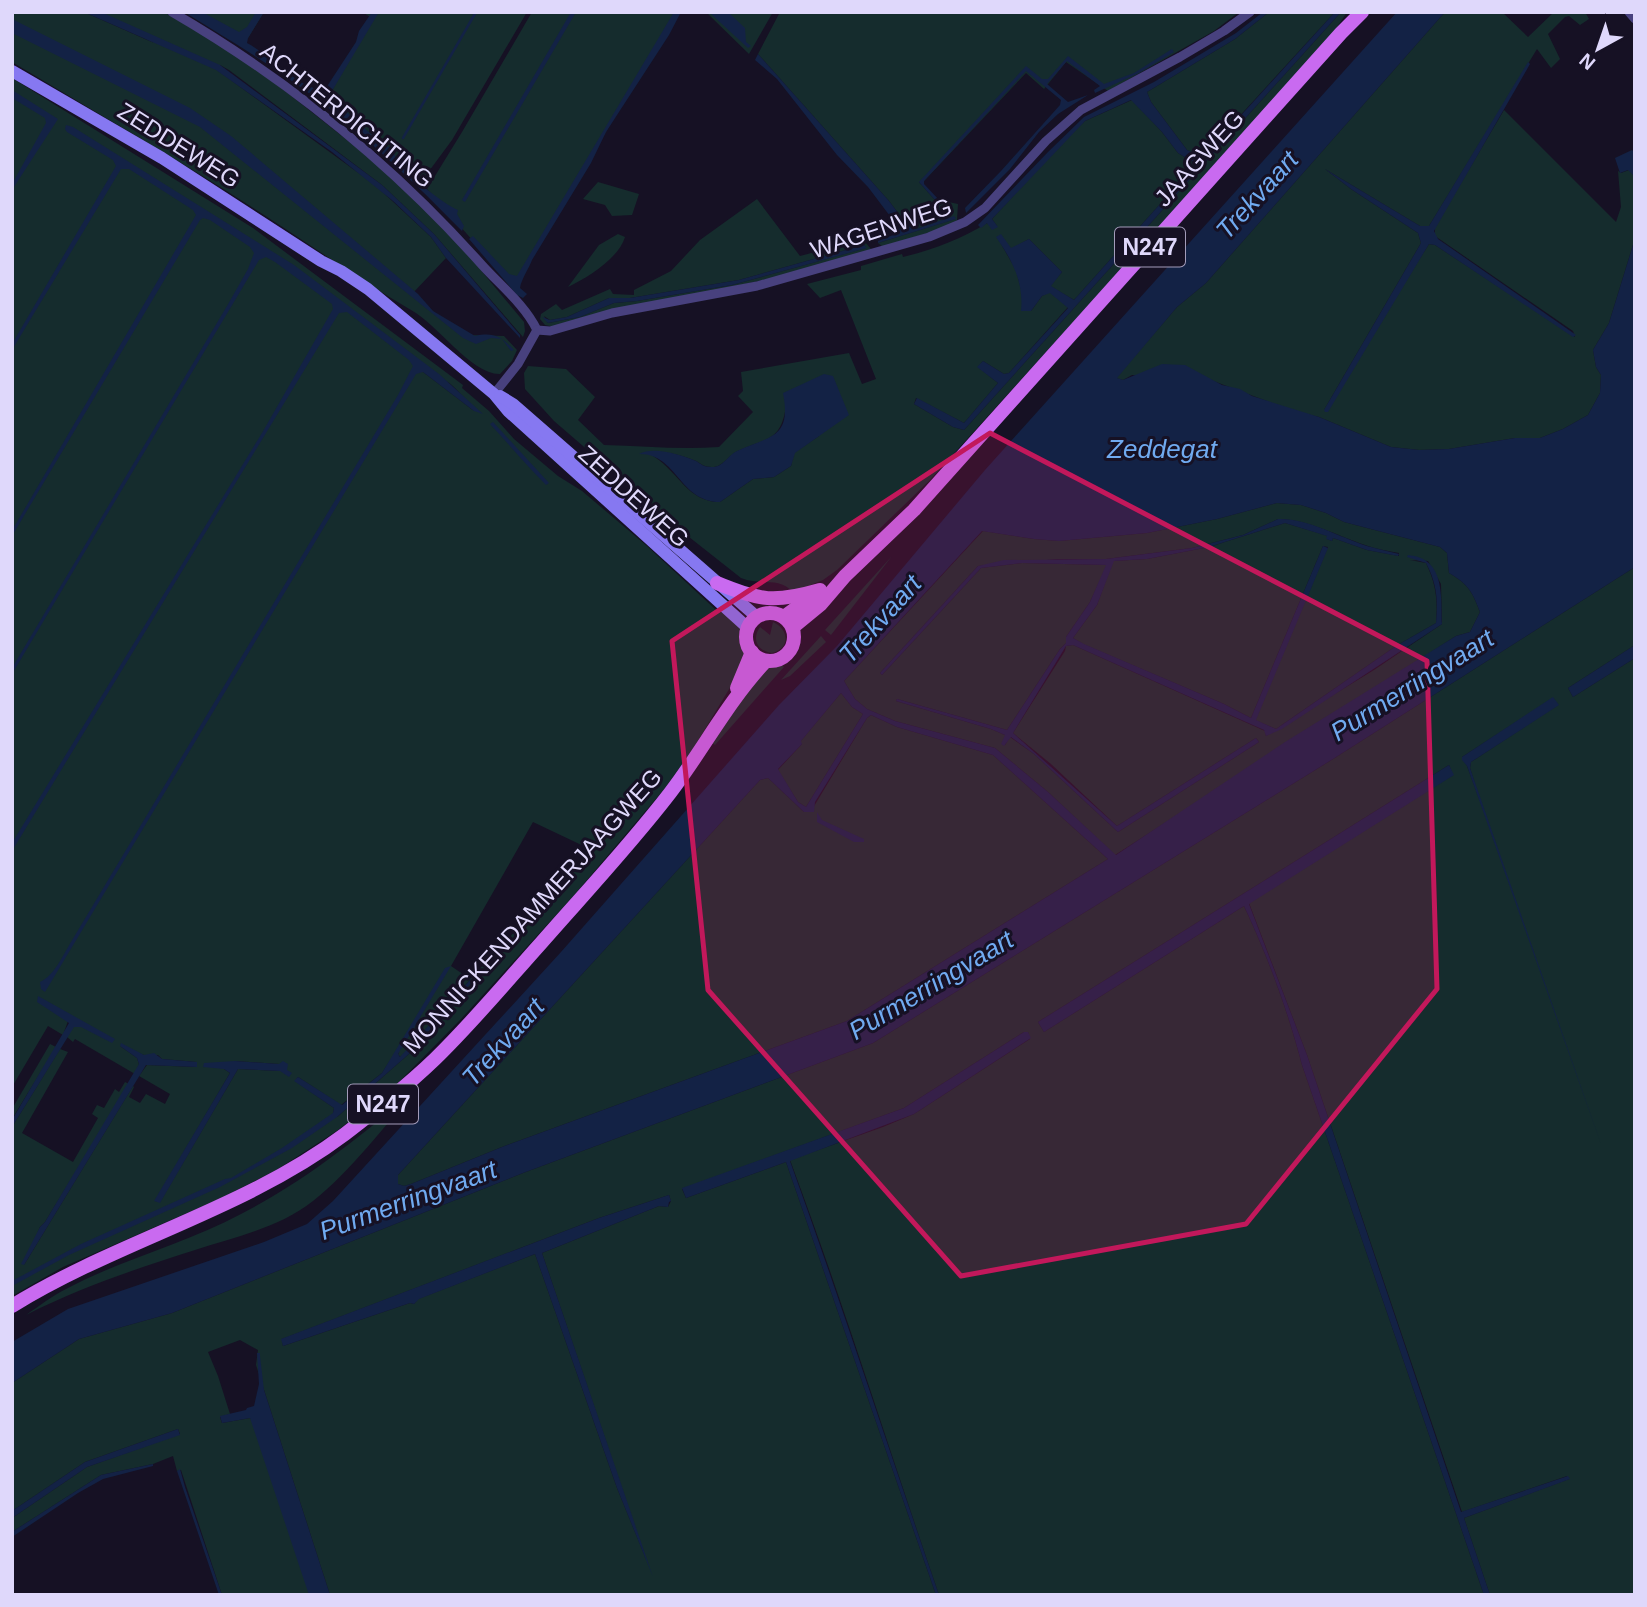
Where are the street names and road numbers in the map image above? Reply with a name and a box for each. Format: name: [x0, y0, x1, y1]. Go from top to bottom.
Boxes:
street label: ACHTERDICHTING: [255, 37, 439, 193]
street label: ZEDDEWEG: [113, 97, 245, 193]
street label: JAAGWEG: [1149, 104, 1249, 212]
street label: WAGENWEG: [807, 192, 955, 264]
road number: N247: [1115, 228, 1185, 266]
street label: ZEDDEWEG: [573, 440, 695, 552]
street label: MONNICKENDAMMERJAAGWEG: [397, 763, 667, 1059]
road number: N247: [348, 1084, 418, 1124]

